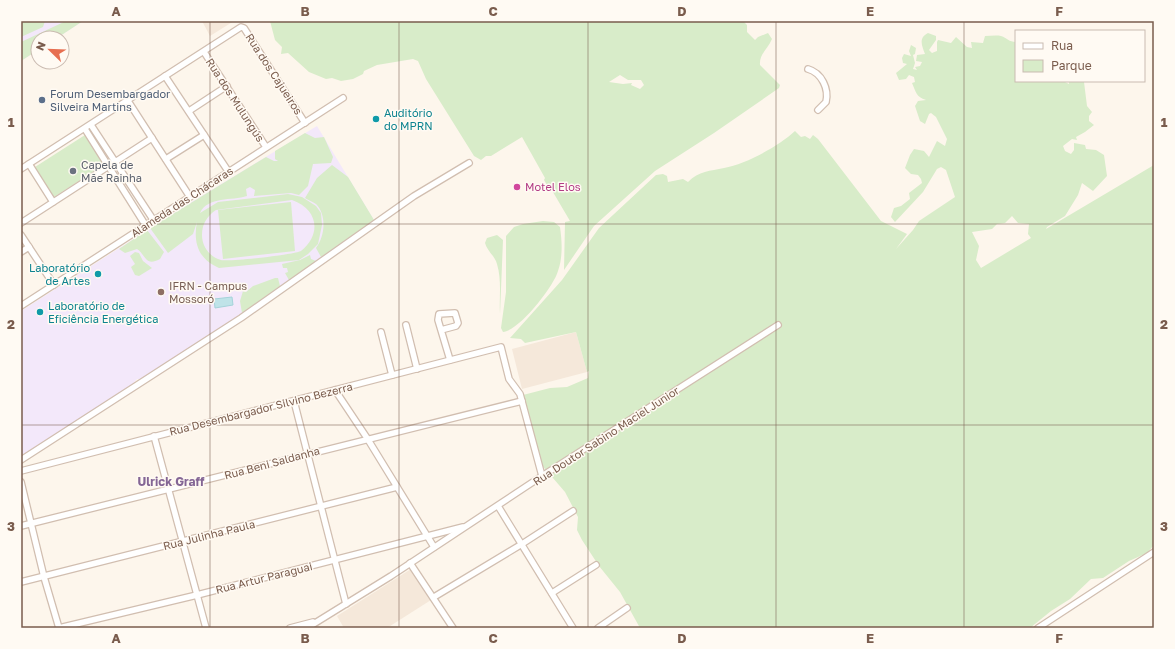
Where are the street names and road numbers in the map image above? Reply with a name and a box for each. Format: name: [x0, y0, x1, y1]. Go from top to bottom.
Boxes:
street label: Rua dos Cajueiros: [243, 31, 306, 117]
street label: Rua dos Mulungús: [204, 55, 267, 144]
street label: Alameda das Chácaras: [128, 164, 235, 239]
street label: Rua Desembargador Silvino Bezerra: [168, 379, 354, 438]
street label: Rua Doutor Sabino Maciel Junior: [530, 383, 682, 488]
street label: Rua Beni Saldanha: [223, 443, 321, 482]
street label: Rua Julinha Paula: [162, 517, 256, 552]
street label: Rua Artur Paraguai: [214, 559, 314, 596]

